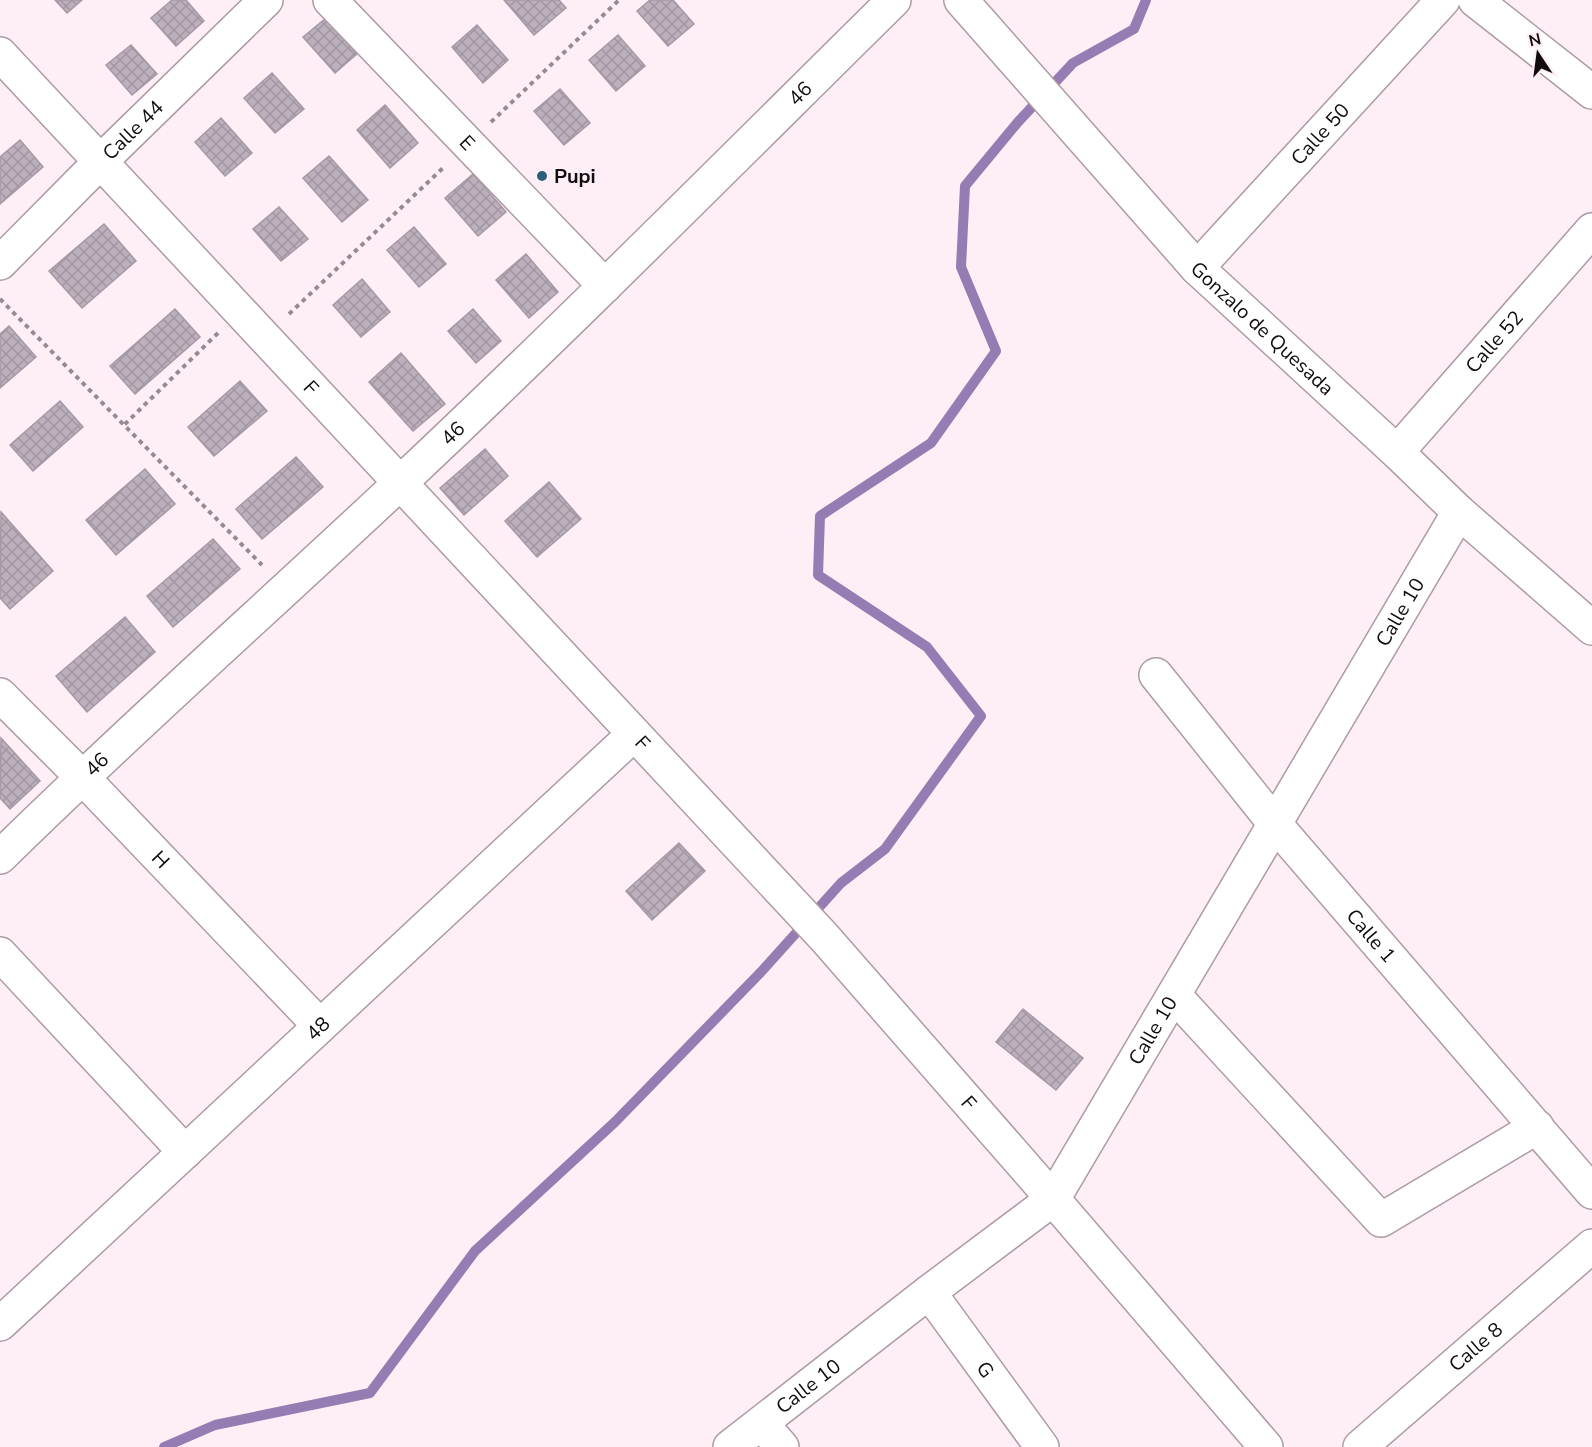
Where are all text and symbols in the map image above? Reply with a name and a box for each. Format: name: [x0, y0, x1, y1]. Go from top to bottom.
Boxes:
north arrow: [1508, 24, 1568, 84]
text: N: [1527, 28, 1543, 52]
street label: 46: [782, 76, 818, 112]
street label: Calle 44: [97, 94, 170, 166]
street label: Calle 50: [1285, 97, 1356, 171]
street label: E: [453, 130, 481, 157]
place label: Pupi: [554, 163, 596, 190]
marker: Pupi: [535, 169, 549, 183]
street label: Gonzalo de Quesada: [1184, 256, 1340, 401]
street label: Calle 52: [1459, 305, 1529, 379]
street label: F: [297, 375, 324, 401]
street label: 46: [435, 416, 471, 452]
street label: Calle 10: [1370, 573, 1431, 652]
street label: F: [629, 730, 656, 756]
street label: 46: [79, 746, 115, 783]
street label: H: [145, 845, 175, 875]
street label: Calle 1: [1340, 903, 1402, 969]
street label: Calle 10: [1122, 991, 1184, 1070]
street label: 48: [300, 1011, 336, 1047]
street label: F: [955, 1090, 982, 1116]
street label: Calle 8: [1443, 1316, 1509, 1378]
street label: Calle 10: [770, 1353, 846, 1420]
street label: G: [970, 1356, 1000, 1384]

